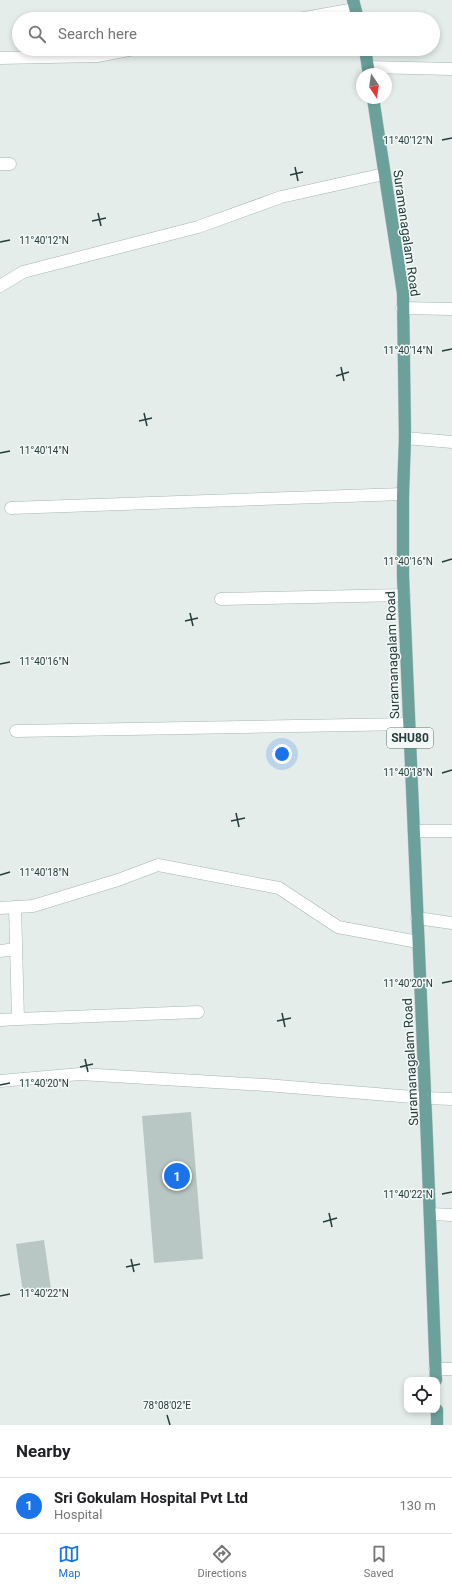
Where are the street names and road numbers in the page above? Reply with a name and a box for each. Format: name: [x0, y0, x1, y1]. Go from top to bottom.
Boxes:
street label: Suramanagalam Road: [390, 169, 423, 297]
street label: Suramanagalam Road: [383, 591, 402, 719]
road number: SHU80: [387, 728, 433, 748]
street label: Suramanagalam Road: [400, 998, 421, 1126]

